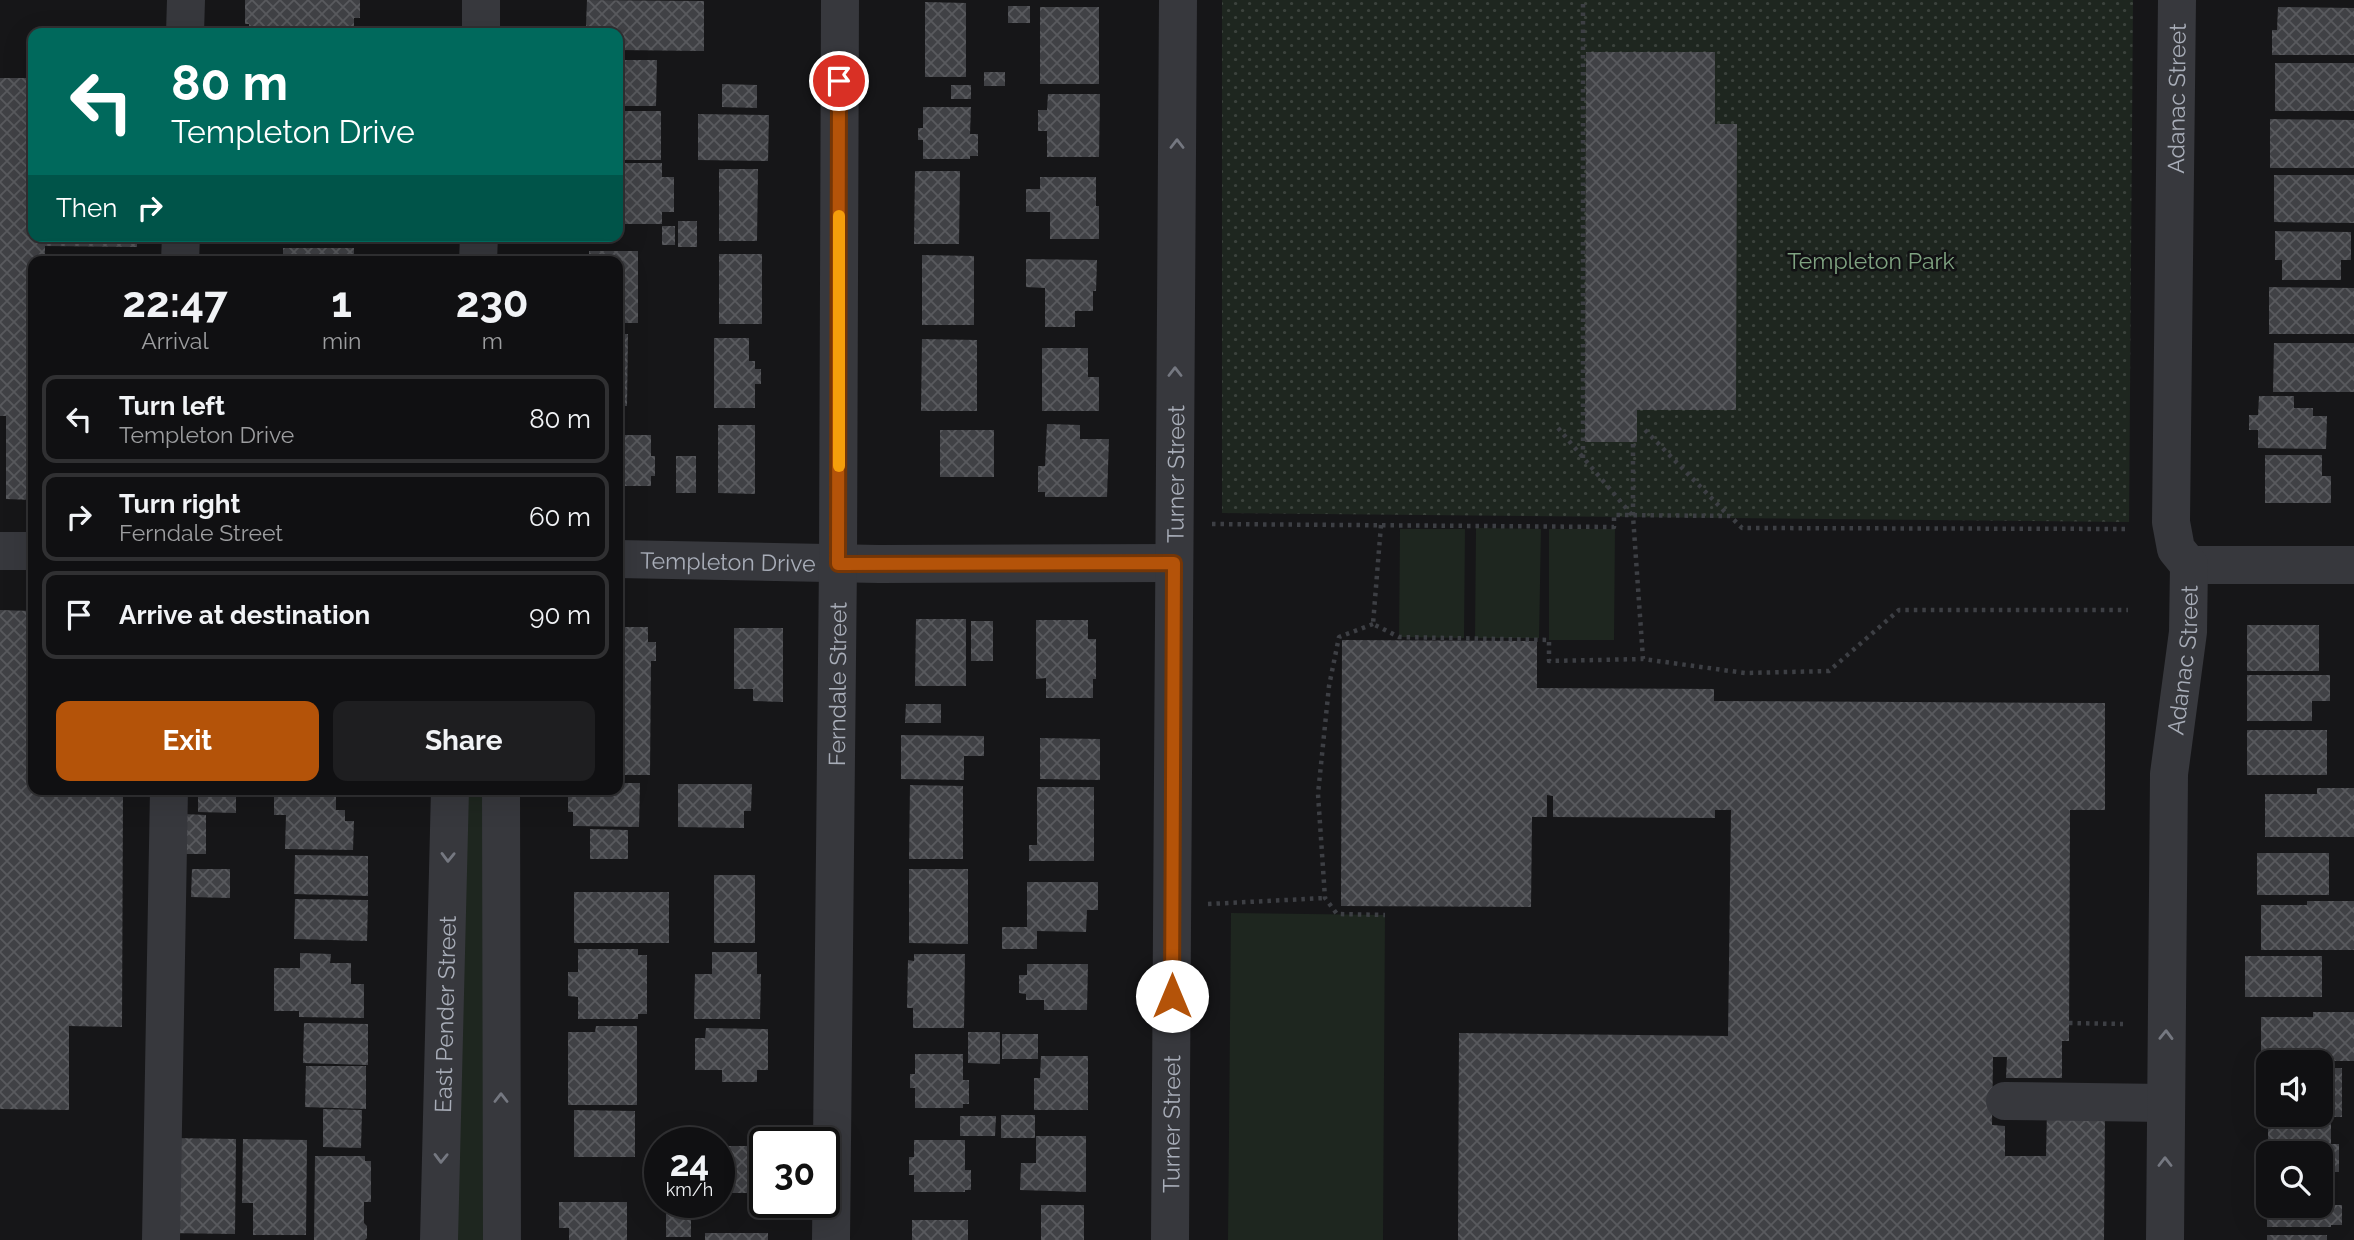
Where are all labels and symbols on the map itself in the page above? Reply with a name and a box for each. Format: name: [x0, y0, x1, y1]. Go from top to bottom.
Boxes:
street label: Adanac Street: [2162, 23, 2190, 174]
pin: [809, 51, 869, 111]
one-way arrow: [1169, 139, 1185, 149]
park label: Templeton Park: [1787, 247, 1955, 274]
one-way arrow: [1168, 366, 1183, 377]
street label: Turner Street: [1161, 405, 1189, 543]
street label: Templeton Drive: [640, 546, 816, 576]
street label: Adanac Street: [2161, 585, 2202, 736]
street label: Ferndale Street: [822, 602, 851, 766]
one-way arrow: [440, 853, 456, 863]
street label: East Pender Street: [429, 915, 460, 1113]
position arrow: [1135, 959, 1209, 1033]
one-way arrow: [2158, 1029, 2174, 1039]
street label: Turner Street: [1157, 1055, 1185, 1193]
one-way arrow: [494, 1093, 509, 1104]
speed limit sign: 30: [749, 1127, 840, 1218]
one-way arrow: [434, 1153, 449, 1164]
one-way arrow: [2157, 1156, 2173, 1166]

